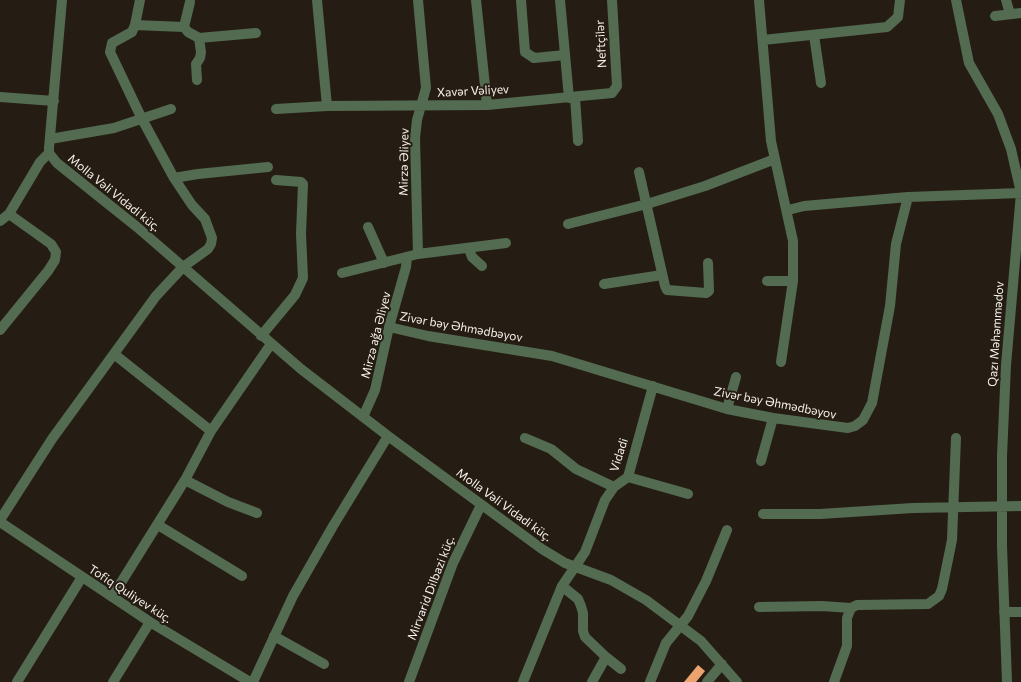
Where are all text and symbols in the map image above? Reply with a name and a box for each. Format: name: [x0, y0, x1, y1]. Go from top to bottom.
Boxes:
street label: Neftçilər: [593, 20, 609, 68]
street label: Xavər Vəliyev: [437, 82, 509, 100]
street label: Mirzə Əliyev: [396, 128, 412, 196]
street label: Molla Vəli Vidadi küç.: [65, 151, 163, 235]
street label: Qazı Məhəmmədov: [985, 281, 1007, 387]
street label: Mirzə ağa Əliyev: [358, 290, 394, 380]
street label: Zivər bəy Əhmədbəyov: [398, 309, 524, 345]
street label: Zivər bəy Əhmədbəyov: [712, 384, 838, 422]
street label: Vidadi: [607, 436, 631, 474]
street label: Molla Vəli Vidadi küç.: [453, 466, 555, 544]
street label: Mirvarid Dilbazi küç.: [404, 534, 458, 642]
street label: Tofiq Quliyev küç.: [86, 562, 174, 626]

